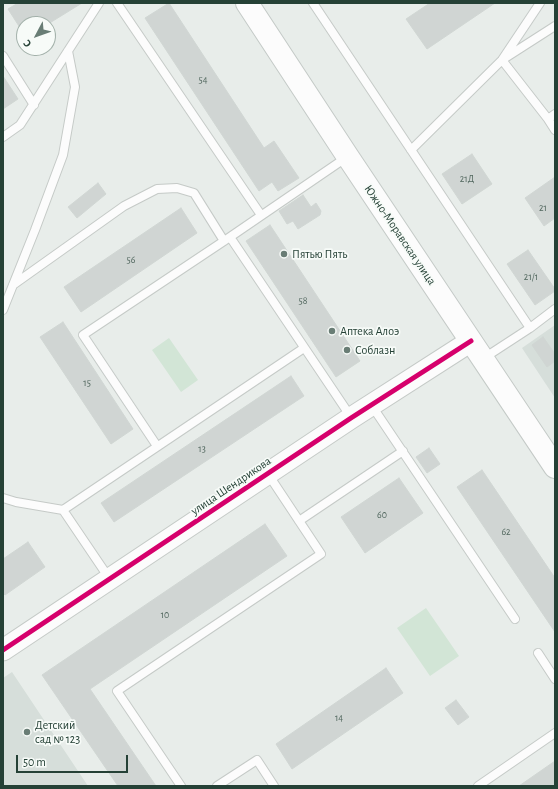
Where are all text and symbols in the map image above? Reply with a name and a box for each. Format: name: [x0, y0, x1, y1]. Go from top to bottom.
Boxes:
north arrow: [16, 16, 56, 56]
text: С: [21, 38, 33, 49]
house number: 54: [199, 74, 207, 86]
house number: 21Д: [460, 173, 474, 185]
street label: Южно-Моравская улица: [361, 182, 439, 288]
house number: 21: [539, 202, 547, 214]
place label: Пятью Пять: [292, 247, 347, 261]
marker: Пятью Пять: [279, 249, 289, 259]
house number: 56: [127, 254, 135, 266]
house number: 21/1: [524, 271, 538, 283]
house number: 58: [299, 295, 307, 307]
place label: Аптека Алоэ: [340, 324, 399, 338]
marker: Аптека Алоэ: [327, 326, 337, 336]
place label: Соблазн: [355, 343, 395, 357]
marker: Соблазн: [342, 345, 352, 355]
house number: 15: [83, 377, 91, 389]
house number: 13: [198, 443, 206, 455]
street label: улица Шендрикова: [188, 454, 274, 518]
house number: 60: [377, 509, 387, 521]
house number: 62: [501, 526, 511, 538]
house number: 10: [161, 609, 169, 621]
house number: 14: [335, 712, 343, 724]
place label: Детский сад № 123: [35, 718, 80, 746]
marker: Детский сад № 123: [22, 727, 32, 737]
scale bar: [18, 747, 130, 773]
text: 50 m: [23, 756, 46, 768]

